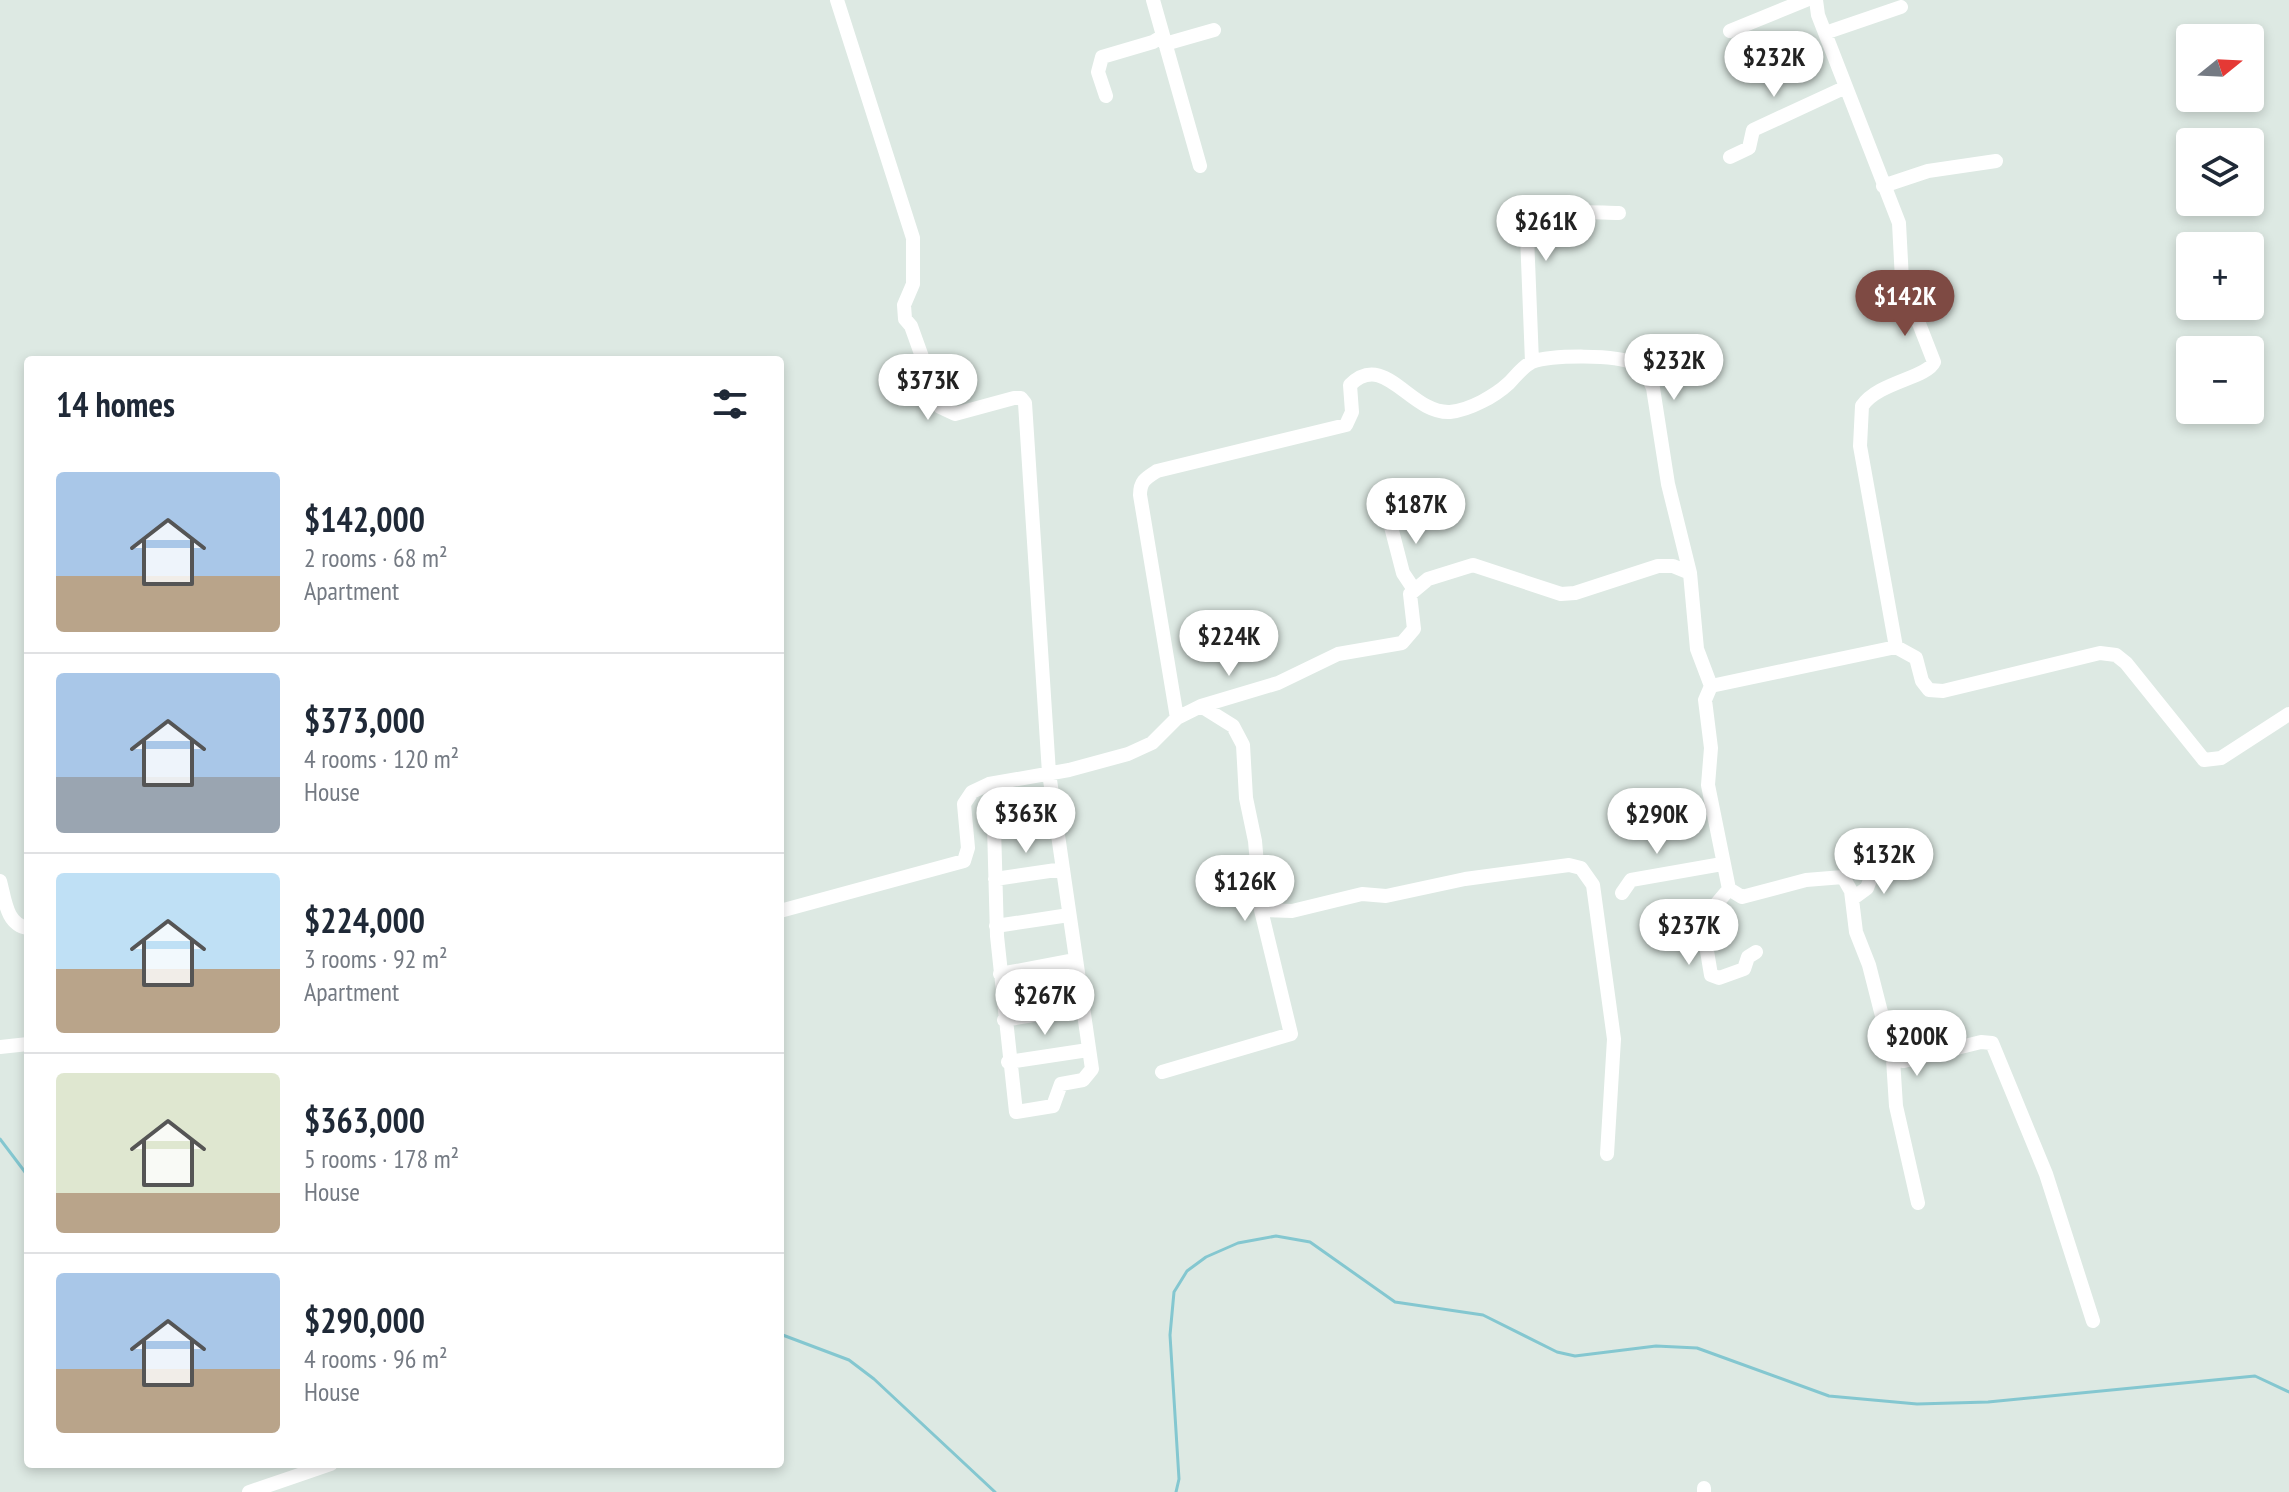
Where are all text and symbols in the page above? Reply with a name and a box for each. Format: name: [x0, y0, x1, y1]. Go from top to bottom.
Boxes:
north arrow: [2176, 24, 2264, 112]
map controls: [2176, 24, 2264, 424]
pin: $232K: [1718, 31, 1830, 99]
text: $232K: [1742, 40, 1806, 73]
button: layers: [2176, 128, 2264, 216]
pin: $261K: [1490, 195, 1602, 263]
text: $261K: [1514, 204, 1578, 237]
button: +: [2176, 232, 2264, 320]
pin: $142K: [1849, 270, 1961, 338]
text: $142K: [1873, 279, 1937, 312]
pin: $232K: [1618, 334, 1730, 402]
button: −: [2176, 336, 2264, 424]
text: $232K: [1642, 343, 1706, 376]
pin: $373K: [872, 354, 984, 422]
text: $373K: [896, 363, 960, 396]
text: 14 homes: [56, 382, 175, 426]
icon: filters: [708, 382, 752, 426]
pin: $187K: [1360, 478, 1472, 546]
text: $187K: [1384, 487, 1448, 520]
text: $142,000: [304, 497, 425, 541]
icon: home: [120, 504, 216, 600]
text: 2 rooms · 68 m²: [304, 541, 448, 574]
text: Apartment: [304, 574, 399, 607]
pin: $224K: [1173, 610, 1285, 678]
text: $224K: [1197, 619, 1261, 652]
text: $373,000: [304, 698, 425, 742]
icon: home: [120, 705, 216, 801]
text: 4 rooms · 120 m²: [304, 742, 459, 775]
text: House: [304, 775, 360, 808]
pin: $363K: [970, 787, 1082, 855]
pin: $290K: [1601, 788, 1713, 856]
text: $363K: [994, 796, 1058, 829]
text: $290K: [1625, 797, 1689, 830]
pin: $132K: [1828, 828, 1940, 896]
text: $132K: [1852, 837, 1916, 870]
pin: $126K: [1189, 855, 1301, 923]
text: $126K: [1213, 864, 1277, 897]
text: $224,000: [304, 898, 425, 942]
pin: $237K: [1633, 899, 1745, 967]
icon: home: [120, 905, 216, 1001]
text: $237K: [1657, 908, 1721, 941]
text: 3 rooms · 92 m²: [304, 942, 448, 975]
pin: $267K: [989, 969, 1101, 1037]
text: Apartment: [304, 975, 399, 1008]
text: $267K: [1013, 978, 1077, 1011]
pin: $200K: [1861, 1010, 1973, 1078]
text: $200K: [1885, 1019, 1949, 1052]
text: $363,000: [304, 1098, 425, 1142]
icon: home: [120, 1105, 216, 1201]
text: 5 rooms · 178 m²: [304, 1142, 459, 1175]
text: House: [304, 1175, 360, 1208]
text: $290,000: [304, 1298, 425, 1342]
icon: home: [120, 1305, 216, 1401]
text: 4 rooms · 96 m²: [304, 1342, 448, 1375]
text: House: [304, 1375, 360, 1408]

